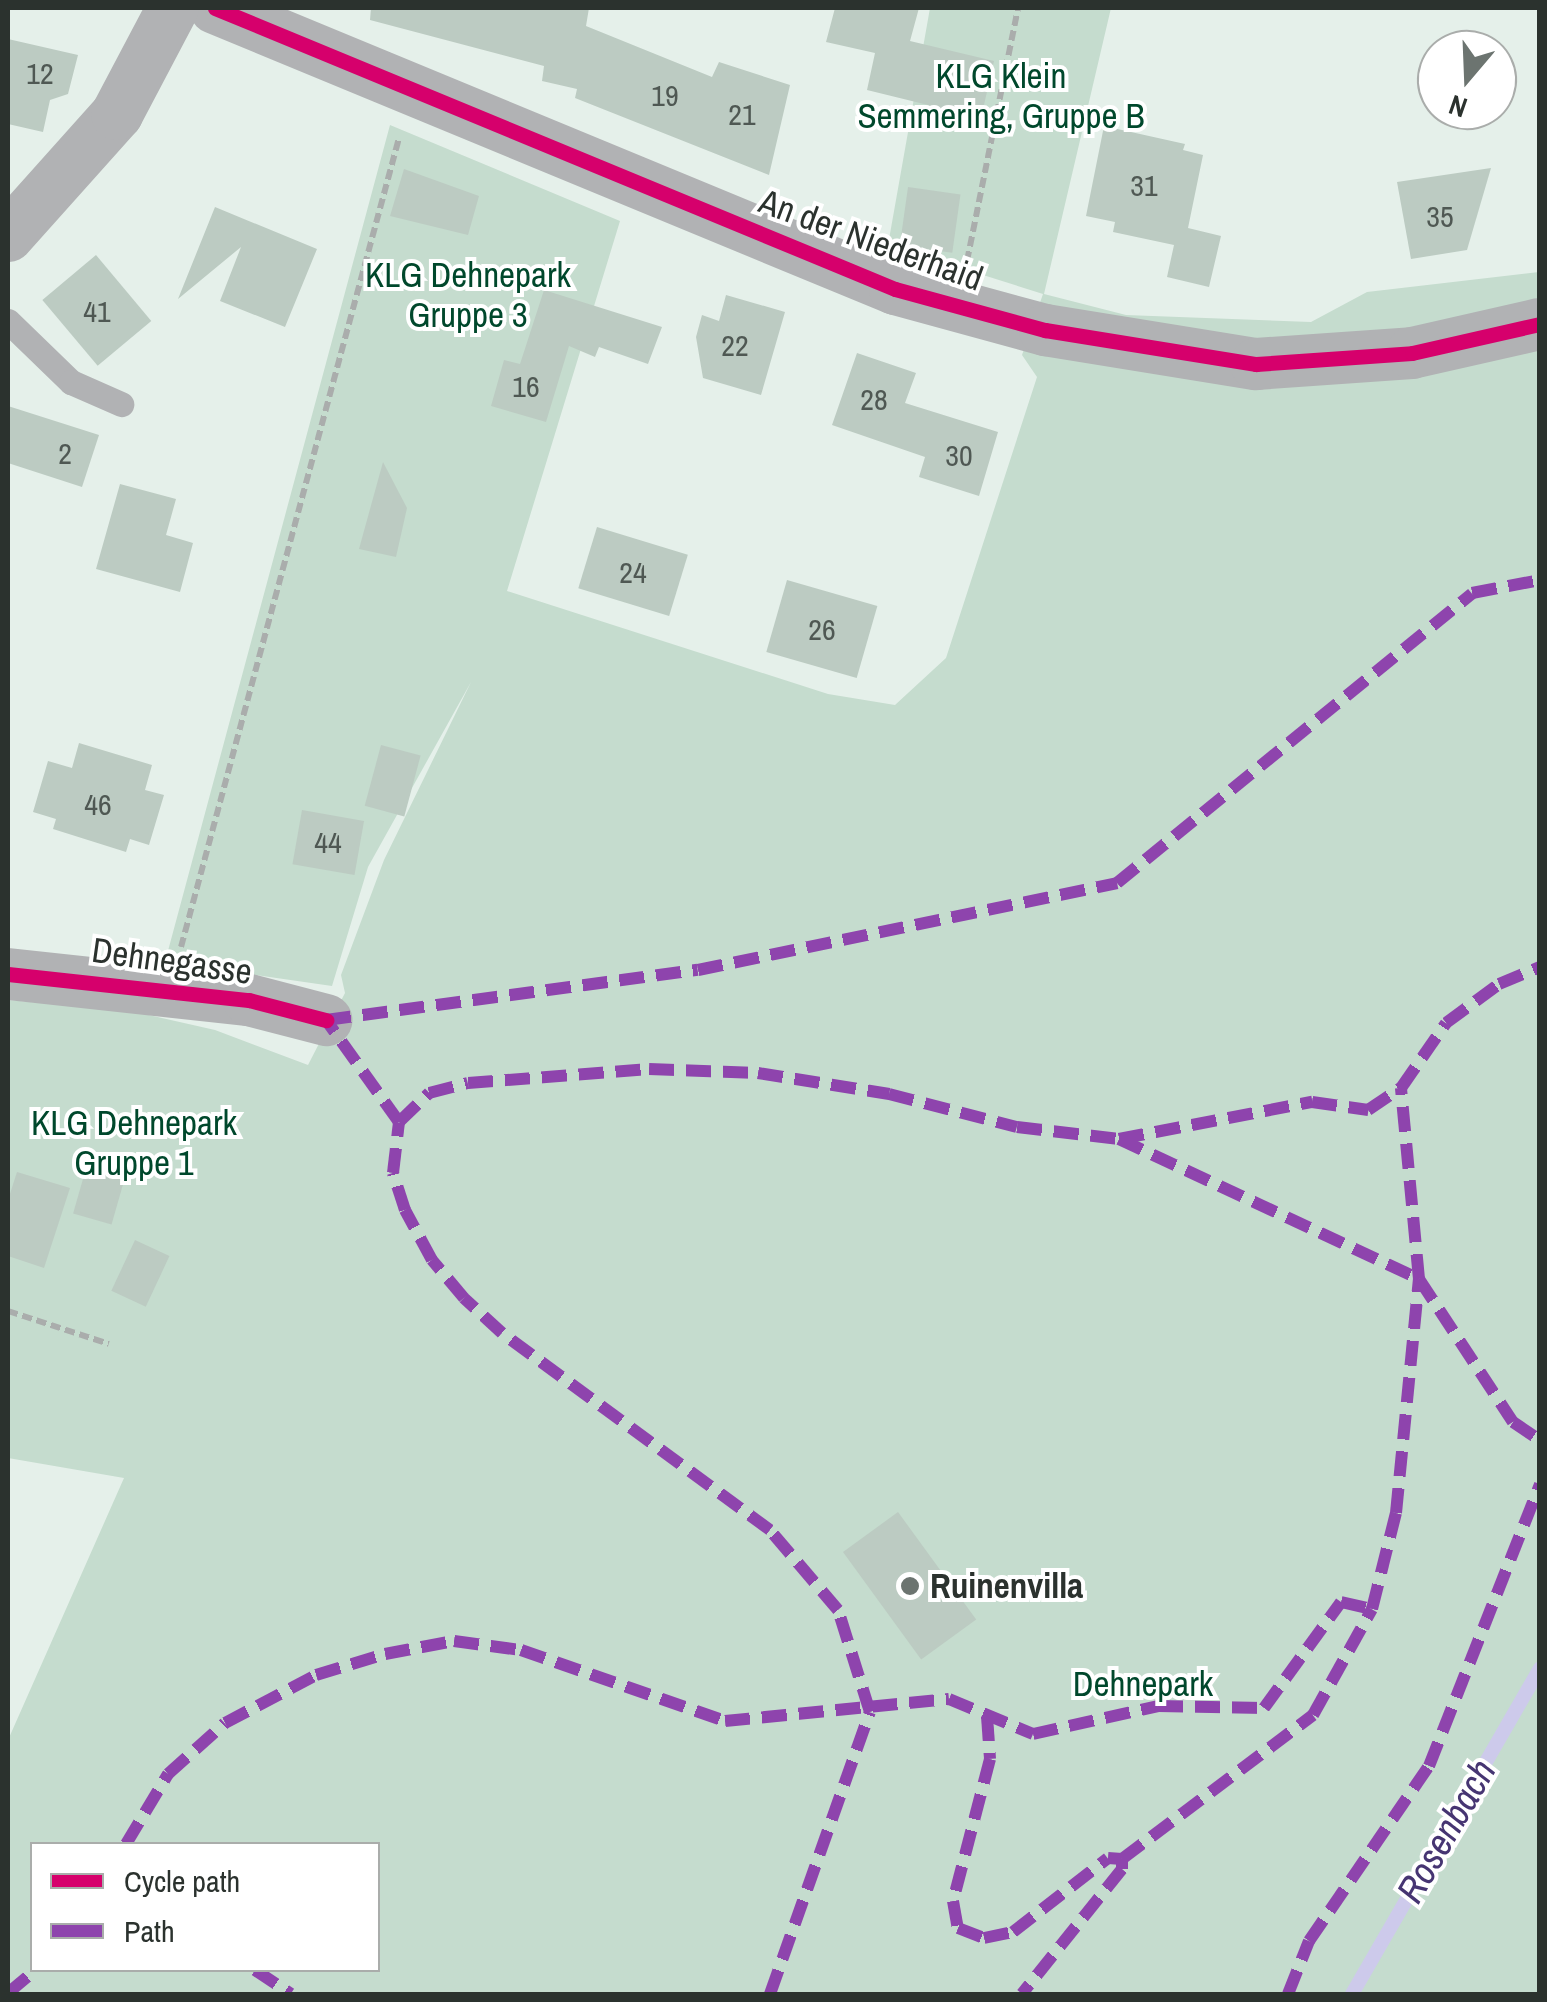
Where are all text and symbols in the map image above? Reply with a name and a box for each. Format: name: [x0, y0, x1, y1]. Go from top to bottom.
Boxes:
north arrow: [1417, 30, 1517, 130]
house number: 12: [26, 55, 54, 91]
park label: KLG Klein Semmering, Gruppe B: [857, 55, 1145, 137]
house number: 19: [651, 77, 679, 113]
text: N: [1444, 86, 1472, 127]
house number: 21: [728, 96, 756, 132]
house number: 31: [1130, 167, 1158, 203]
street label: An der Niederhaid: [754, 180, 988, 300]
house number: 35: [1426, 198, 1454, 234]
park label: KLG Dehnepark Gruppe 3: [365, 254, 571, 336]
house number: 41: [83, 293, 111, 329]
house number: 22: [721, 327, 749, 363]
house number: 16: [512, 368, 540, 404]
house number: 28: [860, 381, 888, 417]
house number: 2: [58, 435, 72, 471]
house number: 30: [945, 437, 973, 473]
house number: 24: [619, 554, 647, 590]
house number: 26: [808, 611, 836, 647]
house number: 46: [84, 786, 112, 822]
house number: 44: [314, 824, 342, 860]
street label: Dehnegasse: [89, 929, 255, 993]
park label: KLG Dehnepark Gruppe 1: [31, 1102, 237, 1184]
place label: Ruinenvilla: [930, 1565, 1083, 1607]
marker: Ruinenvilla: [899, 1575, 921, 1597]
park label: Dehnepark: [1073, 1663, 1213, 1705]
water label: Rosenbach: [1387, 1751, 1505, 1911]
legend: [30, 1842, 380, 1972]
text: Cycle path: [124, 1861, 240, 1901]
text: Path: [124, 1911, 175, 1951]

